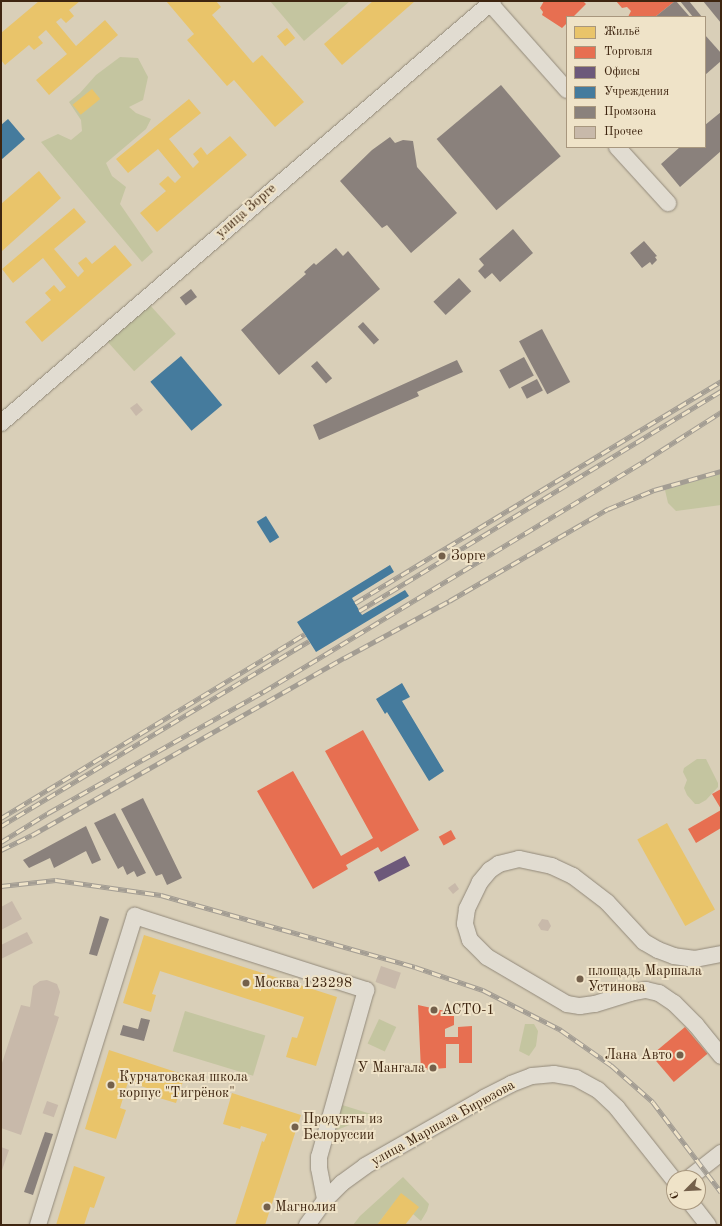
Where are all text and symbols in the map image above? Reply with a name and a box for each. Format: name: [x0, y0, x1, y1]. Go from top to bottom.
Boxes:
legend: [566, 16, 706, 148]
text: Жильё: [604, 26, 640, 38]
text: Торговля: [604, 46, 653, 58]
text: Офисы: [604, 66, 640, 78]
text: Учреждения: [604, 86, 669, 98]
text: Промзона: [604, 106, 656, 118]
text: Прочее: [604, 126, 643, 138]
street label: улица Зорге: [212, 180, 280, 242]
place label: Зорге: [451, 548, 486, 564]
marker: Зорге: [436, 550, 448, 562]
place label: площадь Маршала Устинова: [588, 963, 702, 996]
marker: площадь Маршала Устинова: [575, 974, 585, 984]
place label: Москва 123298: [254, 975, 352, 991]
marker: Москва 123298: [241, 978, 251, 988]
place label: АСТО-1: [442, 1002, 494, 1018]
marker: АСТО-1: [429, 1005, 439, 1015]
place label: Лана Авто: [605, 1047, 672, 1063]
marker: Лана Авто: [675, 1050, 685, 1060]
place label: У Мангала: [357, 1060, 425, 1076]
marker: У Мангала: [428, 1063, 438, 1073]
place label: Курчатовская школа корпус "Тигрёнок": [119, 1069, 248, 1102]
street label: улица Маршала Бирюзова: [368, 1076, 518, 1170]
marker: Курчатовская школа корпус "Тигрёнок": [106, 1080, 116, 1090]
place label: Продукты из Белоруссии: [303, 1111, 383, 1144]
marker: Продукты из Белоруссии: [290, 1122, 300, 1132]
north arrow: [666, 1170, 706, 1210]
text: С: [669, 1189, 682, 1200]
place label: Магнолия: [275, 1199, 336, 1215]
marker: Магнолия: [262, 1202, 272, 1212]

